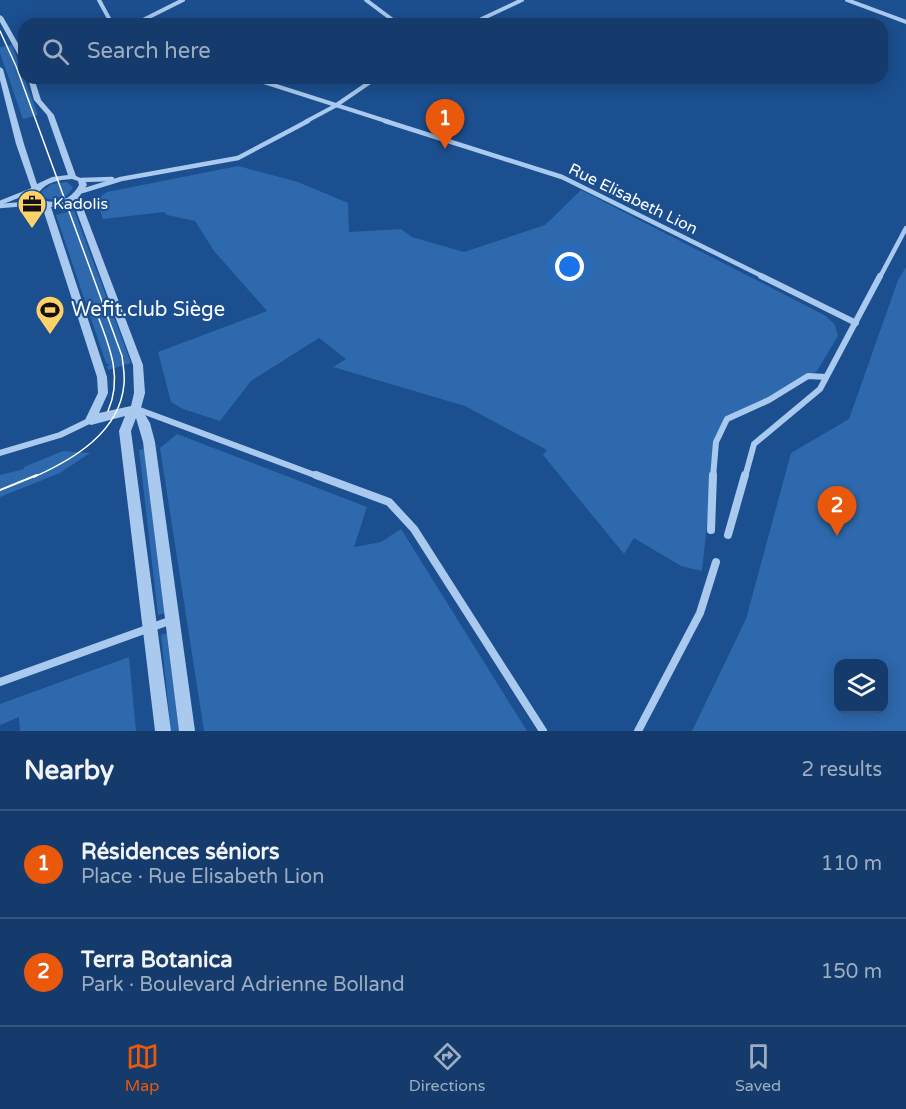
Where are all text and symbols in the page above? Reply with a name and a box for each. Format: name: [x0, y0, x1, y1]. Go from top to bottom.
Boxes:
search box: [18, 18, 888, 84]
icon: search: [39, 35, 72, 68]
text: Search here: [87, 38, 211, 64]
pin: 1: [426, 100, 464, 149]
street label: Rue Elisabeth Lion: [565, 159, 701, 239]
office icon: Kadolis: [16, 188, 48, 230]
place label: Kadolis: [53, 194, 108, 214]
your location: [555, 252, 584, 281]
sports icon: Wefit.club Siège: [34, 294, 66, 336]
place label: Wefit.club Siège: [71, 298, 225, 322]
pin: 2: [818, 486, 856, 536]
map controls: [834, 659, 888, 713]
button: layers: [834, 659, 888, 713]
text: Nearby: [24, 755, 114, 786]
text: 2 results: [802, 758, 882, 782]
text: Résidences séniors: [81, 839, 280, 865]
text: 1: [37, 852, 50, 876]
text: 110 m: [821, 852, 882, 876]
text: Place · Rue Elisabeth Lion: [81, 865, 324, 889]
text: Terra Botanica: [81, 947, 233, 973]
text: 2: [37, 960, 50, 984]
text: 150 m: [821, 960, 882, 984]
text: Park · Boulevard Adrienne Bolland: [81, 973, 405, 997]
tab: Map: [125, 1040, 159, 1096]
tab: Directions: [409, 1040, 485, 1096]
tab: Saved: [735, 1040, 781, 1096]

